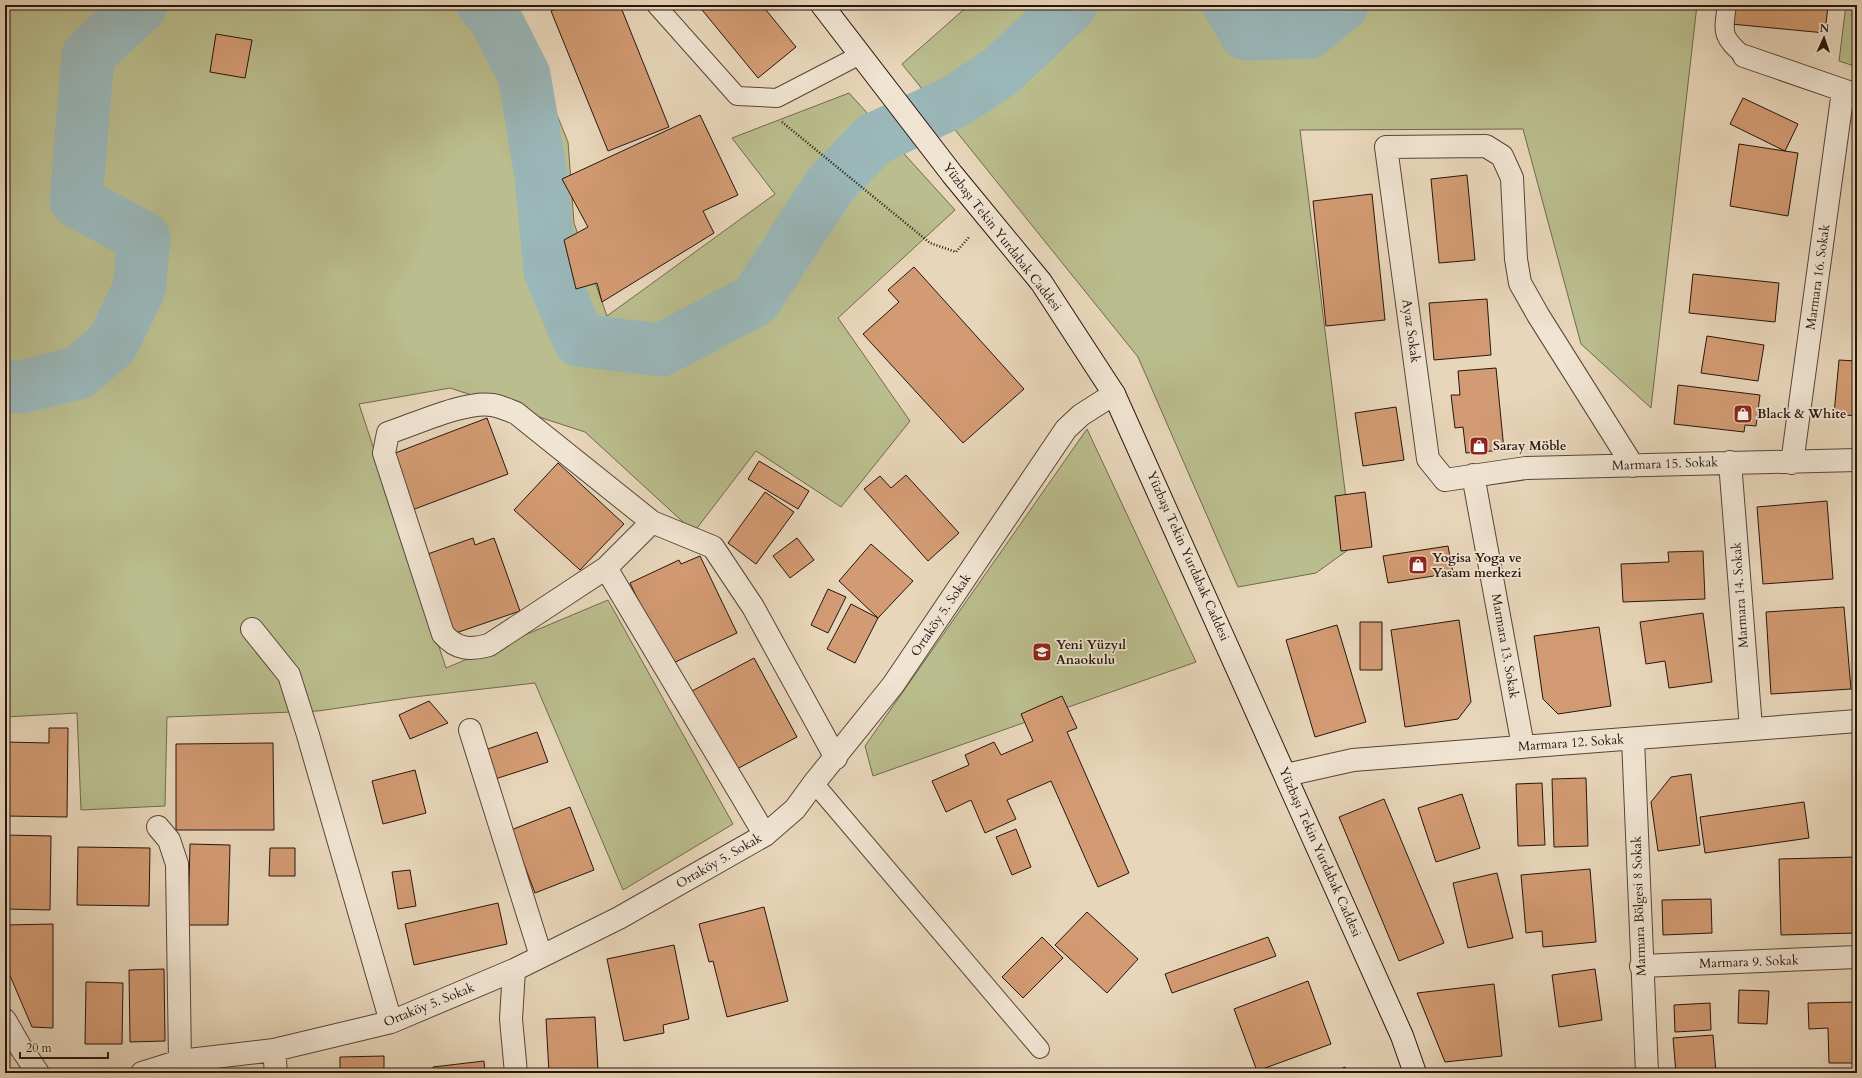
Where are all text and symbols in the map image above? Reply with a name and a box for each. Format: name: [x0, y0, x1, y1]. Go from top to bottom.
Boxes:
north arrow: [1804, 18, 1844, 58]
text: N: [1819, 21, 1830, 36]
street label: Yüzbaşı Tekin Yurdabak Caddesi: [938, 159, 1066, 315]
street label: Marmara 16. Sokak: [1802, 223, 1834, 331]
street label: Ayaz Sokak: [1398, 298, 1424, 364]
shop icon: Black & White: [1732, 403, 1754, 425]
place label: Black & White: [1757, 405, 1846, 423]
shop icon: Saray Möble: [1468, 435, 1490, 457]
place label: Saray Möble: [1493, 437, 1566, 455]
street label: Marmara 15. Sokak: [1612, 453, 1718, 475]
street label: Yüzbaşı Tekin Yurdabak Caddesi: [1142, 468, 1234, 644]
street label: Marmara 14. Sokak: [1727, 541, 1753, 649]
place label: Yogisa Yoga ve Yasam merkezi: [1432, 549, 1522, 582]
shop icon: Yogisa Yoga ve Yasam merkezi: [1407, 554, 1429, 576]
street label: Ortaköy 5. Sokak: [907, 570, 975, 660]
street label: Marmara 13. Sokak: [1487, 592, 1523, 700]
place label: Yeni Yüzyıl Anaokulu: [1056, 636, 1126, 669]
school or university icon: Yeni Yüzyıl Anaokulu: [1031, 641, 1053, 663]
street label: Marmara 12. Sokak: [1517, 730, 1625, 756]
street label: Yüzbaşı Tekin Yurdabak Caddesi: [1274, 764, 1366, 940]
street label: Ortaköy 5. Sokak: [673, 829, 765, 893]
street label: Marmara Bölgesi 8 Sokak: [1628, 836, 1650, 976]
street label: Marmara 9. Sokak: [1699, 951, 1799, 973]
street label: Ortaköy 5. Sokak: [381, 979, 477, 1031]
scale bar: [20, 1034, 108, 1060]
text: 20 m: [26, 1040, 53, 1056]

